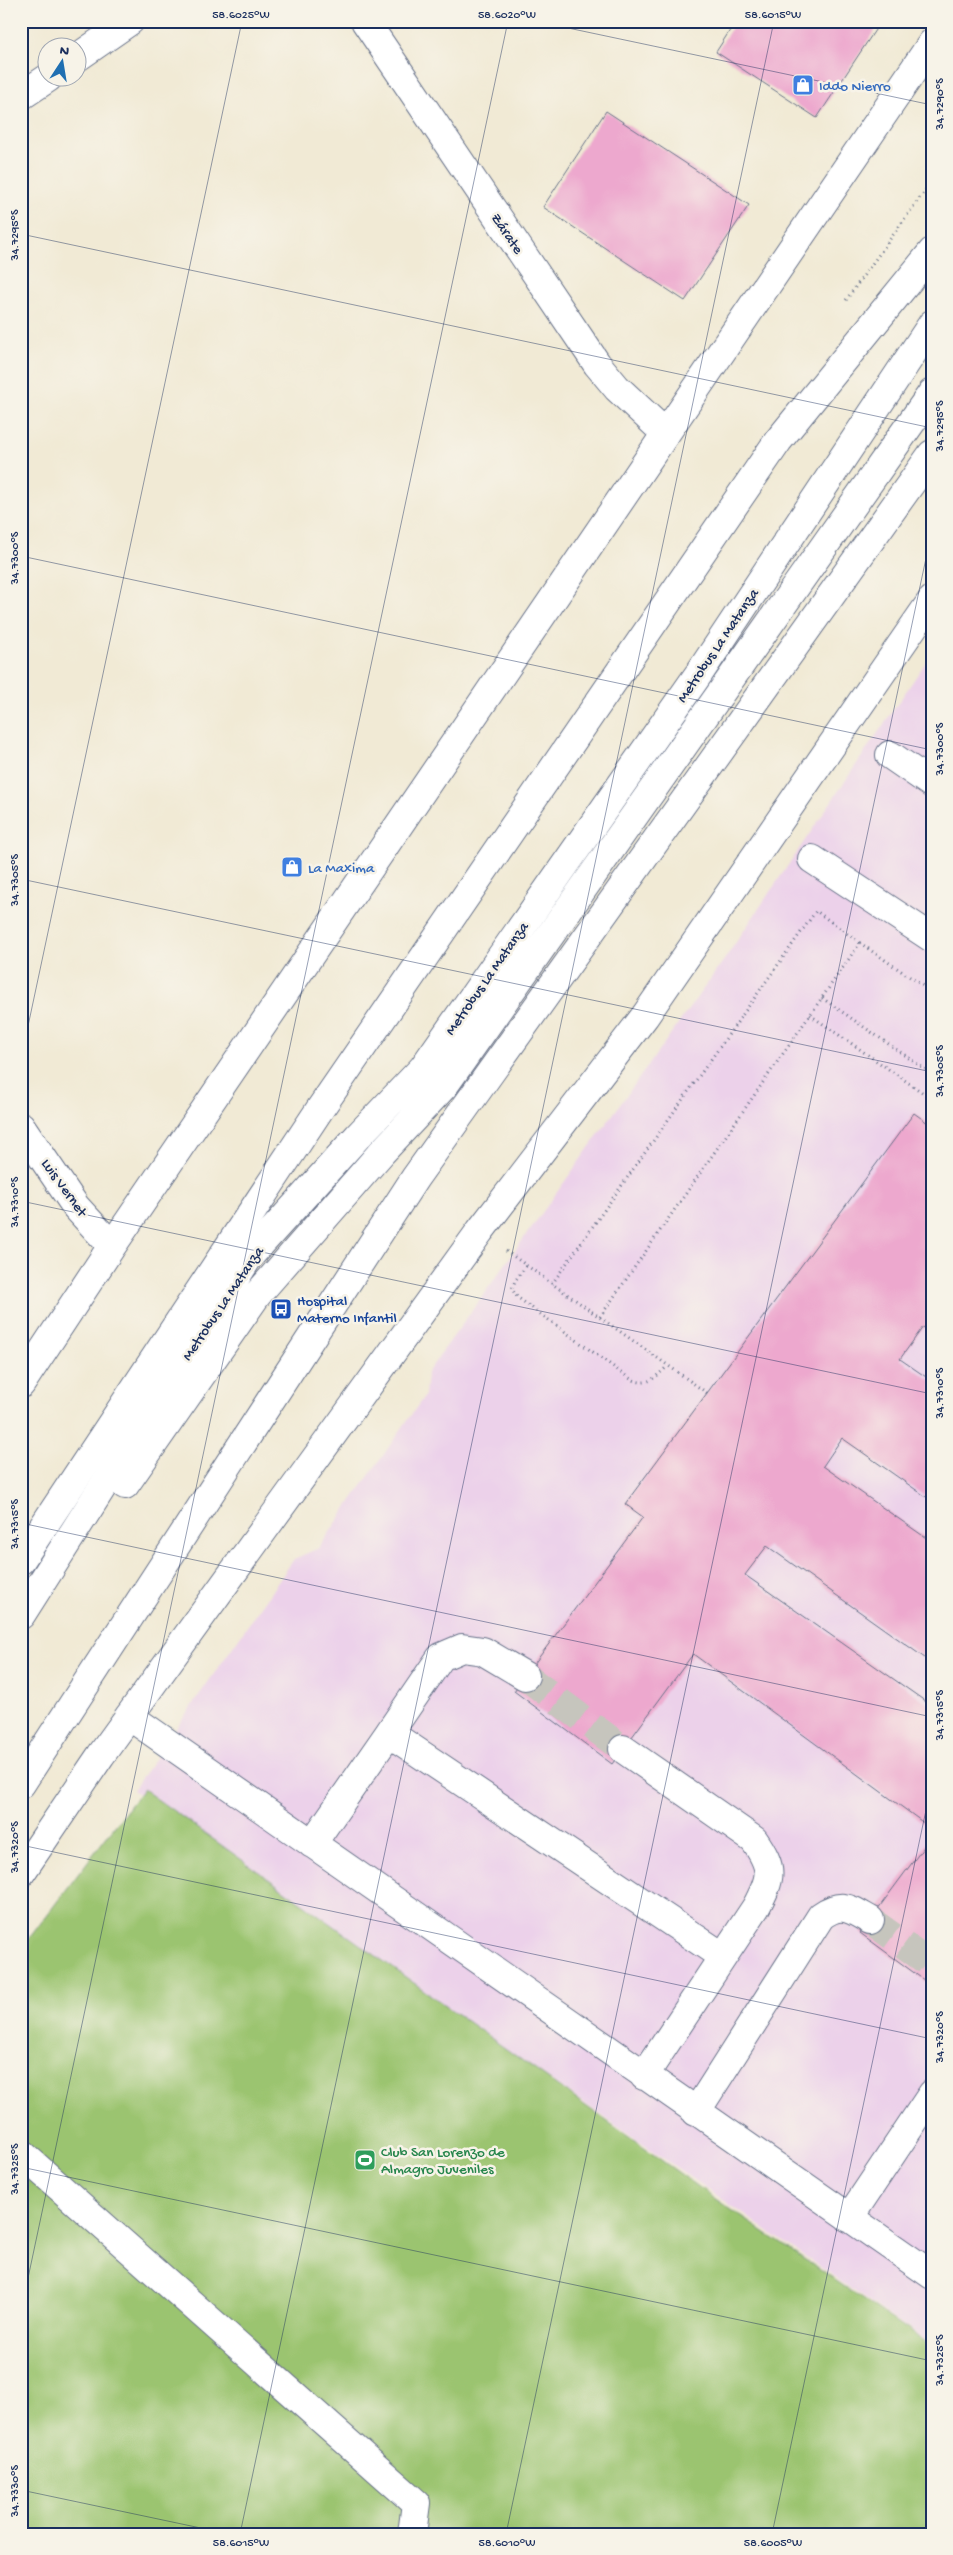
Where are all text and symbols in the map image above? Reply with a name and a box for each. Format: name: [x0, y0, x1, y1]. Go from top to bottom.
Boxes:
text: 58.6025°W: [212, 9, 270, 23]
text: 58.6020°W: [478, 9, 536, 23]
text: 58.6015°W: [745, 9, 801, 23]
north arrow: [38, 38, 88, 88]
text: N: [58, 42, 70, 61]
shop icon: Iddo Nierro: [791, 73, 815, 97]
place label: Iddo Nierro: [819, 78, 891, 96]
text: 34.7290°S: [934, 78, 948, 131]
text: 34.7295°S: [9, 209, 23, 262]
street label: Zárate: [486, 210, 527, 258]
text: 34.7295°S: [934, 400, 948, 453]
text: 34.7300°S: [9, 531, 23, 585]
street label: Metrobus La Matanza: [674, 585, 764, 707]
text: 34.7300°S: [934, 722, 948, 776]
text: 34.7305°S: [9, 853, 23, 907]
shop icon: La Maxima: [280, 855, 304, 879]
place label: La Maxima: [308, 860, 375, 878]
street label: Metrobus La Matanza: [442, 919, 534, 1039]
text: 34.7305°S: [934, 1044, 948, 1098]
street label: Luis Vernet: [36, 1156, 92, 1222]
text: 34.7310°S: [9, 1176, 23, 1228]
street label: Metrobus La Matanza: [179, 1243, 269, 1365]
place label: Hospital Materno Infantil: [297, 1293, 397, 1328]
bus stop icon: Hospital Materno Infantil: [269, 1297, 293, 1321]
text: 34.7310°S: [934, 1367, 948, 1419]
text: 34.7315°S: [9, 1498, 23, 1550]
text: 34.7315°S: [934, 1689, 948, 1741]
text: 34.7320°S: [9, 1821, 23, 1874]
text: 34.7320°S: [934, 2011, 948, 2064]
text: 34.7325°S: [9, 2143, 23, 2196]
place label: Club San Lorenzo de Almagro Juveniles: [381, 2144, 505, 2179]
sports icon: Club San Lorenzo de Almagro Juveniles: [353, 2148, 377, 2172]
text: 34.7325°S: [934, 2334, 948, 2387]
text: 34.7330°S: [9, 2464, 23, 2518]
text: 58.6015°W: [213, 2537, 269, 2551]
text: 58.6010°W: [479, 2537, 535, 2551]
text: 58.6005°W: [744, 2537, 802, 2551]

